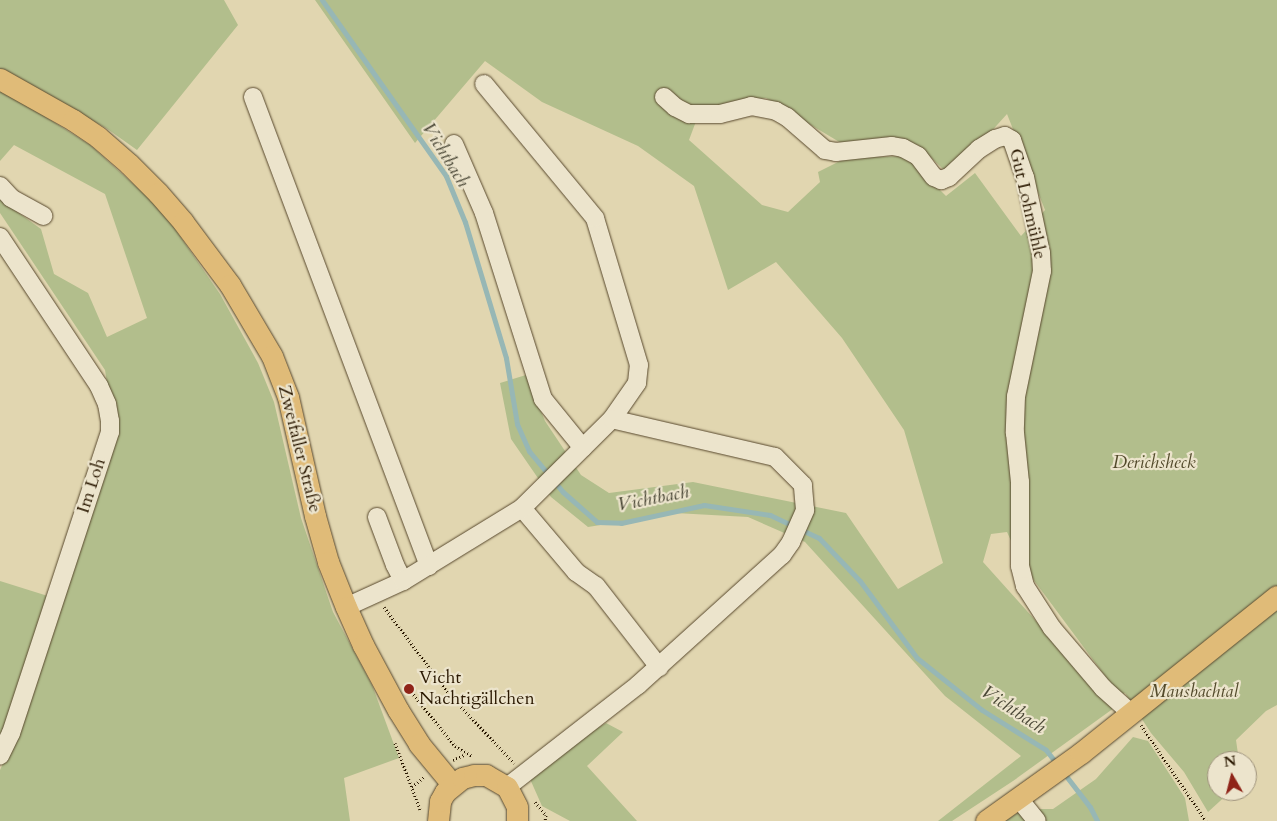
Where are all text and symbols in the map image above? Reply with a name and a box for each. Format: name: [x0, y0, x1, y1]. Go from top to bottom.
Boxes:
water label: Vichtbach: [416, 118, 474, 192]
street label: Gut Lohmühle: [1004, 147, 1050, 261]
street label: Zweifaller Straße: [273, 383, 325, 515]
park label: Derichsheck: [1112, 452, 1196, 474]
street label: Im Loh: [73, 456, 111, 516]
water label: Vichtbach: [615, 481, 691, 517]
place label: Vicht Nachtigällchen: [419, 668, 535, 711]
water label: Vichtbach: [976, 681, 1050, 739]
park label: Mausbachtal: [1150, 681, 1238, 703]
marker: Vicht Nachtigällchen: [403, 683, 415, 695]
north arrow: [1207, 751, 1257, 801]
text: N: [1223, 751, 1237, 772]

